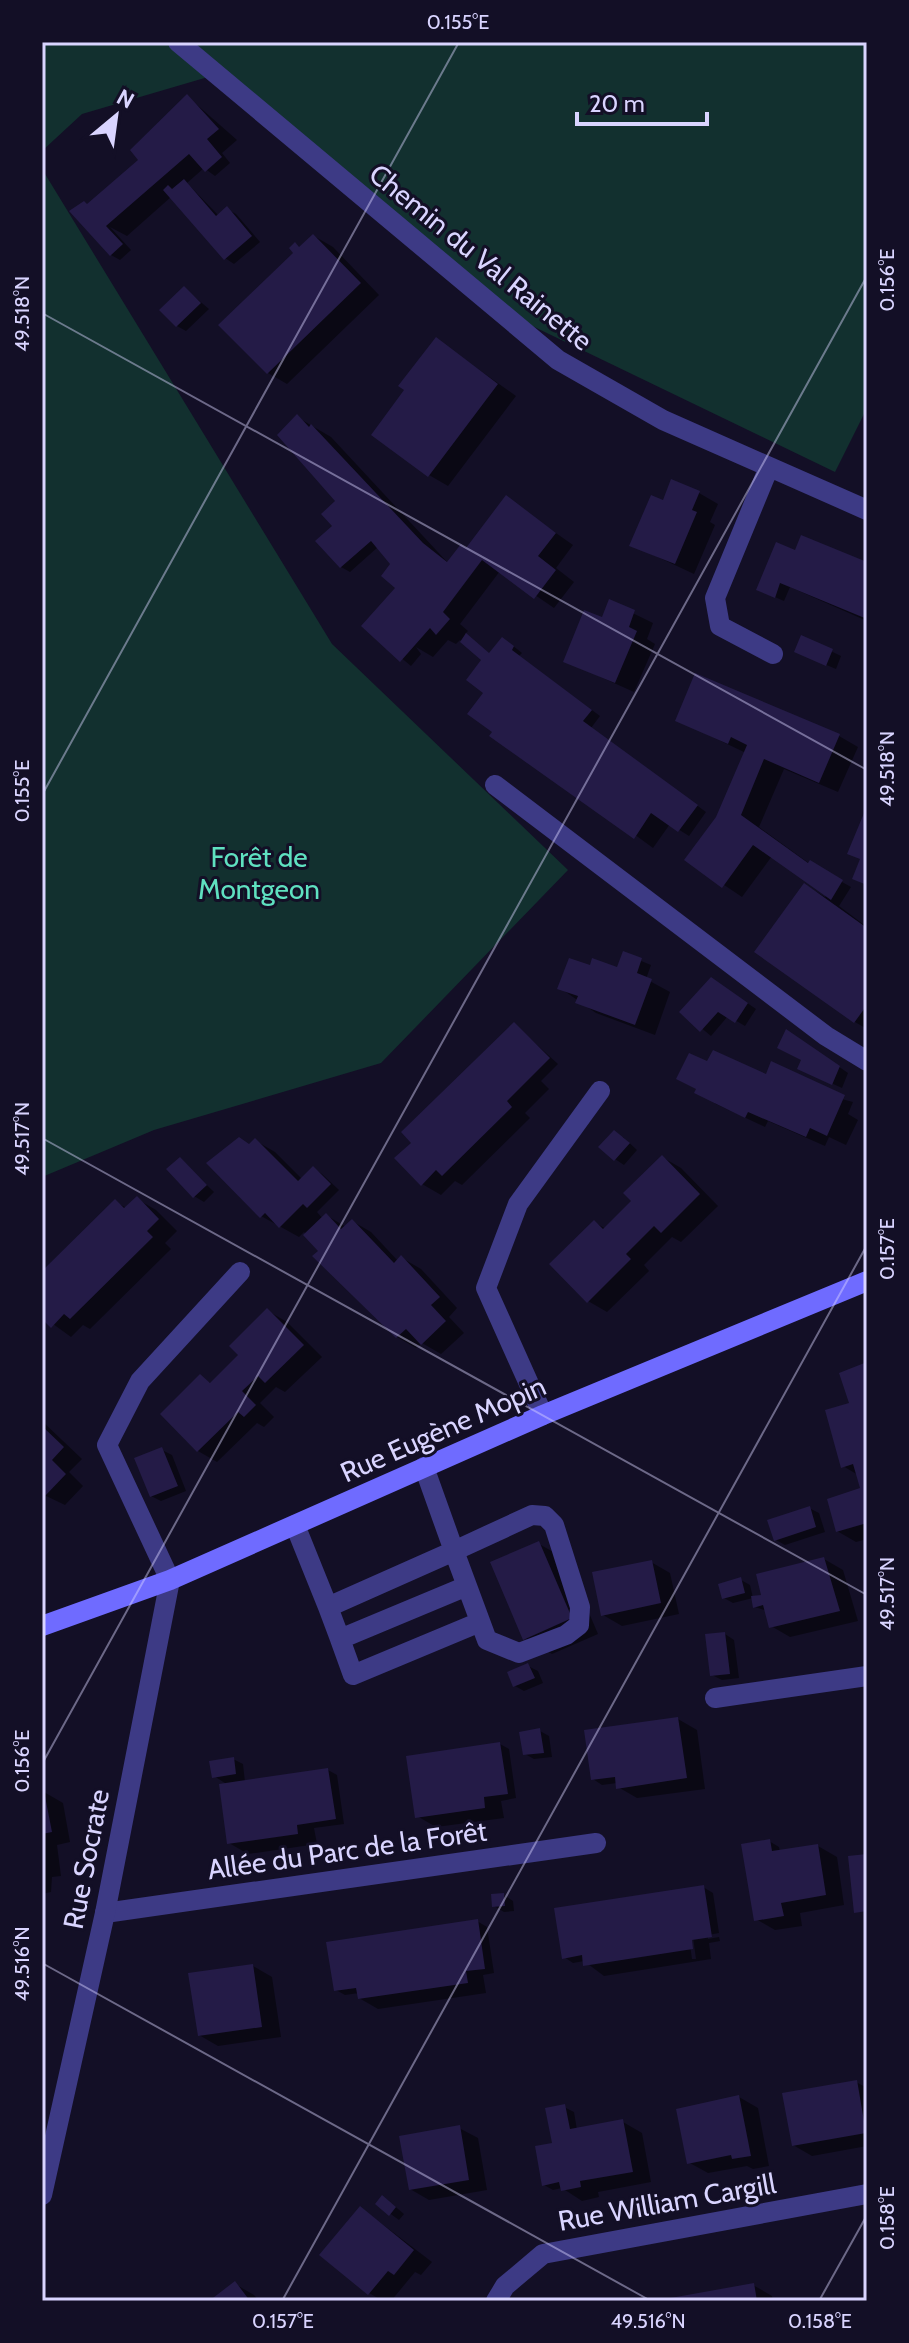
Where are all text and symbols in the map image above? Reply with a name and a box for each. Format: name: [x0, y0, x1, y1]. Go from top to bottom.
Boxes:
text: 0.155°E: [427, 10, 489, 34]
north arrow: [76, 76, 156, 156]
scale bar: [577, 76, 707, 126]
text: N: [112, 83, 139, 115]
text: 20 m: [589, 89, 645, 118]
street label: Chemin du Val Rainette: [363, 157, 599, 357]
text: 0.156°E: [875, 249, 899, 311]
text: 49.518°N: [10, 276, 34, 352]
text: 49.518°N: [875, 731, 899, 807]
text: 0.155°E: [10, 760, 34, 822]
park label: Forêt de Montgeon: [198, 840, 320, 906]
text: 49.517°N: [10, 1102, 34, 1176]
text: 0.157°E: [875, 1218, 899, 1280]
street label: Rue Eugène Mopin: [335, 1369, 551, 1489]
text: 49.517°N: [875, 1557, 899, 1631]
text: 0.156°E: [10, 1730, 34, 1792]
street label: Rue Socrate: [56, 1786, 116, 1932]
street label: Allée du Parc de la Forêt: [205, 1814, 489, 1886]
text: 49.516°N: [10, 1926, 34, 2002]
street label: Rue William Cargill: [555, 2166, 779, 2238]
text: 0.158°E: [875, 2186, 899, 2250]
text: 0.157°E: [252, 2309, 314, 2333]
text: 49.516°N: [610, 2309, 686, 2333]
text: 0.158°E: [788, 2309, 852, 2333]

